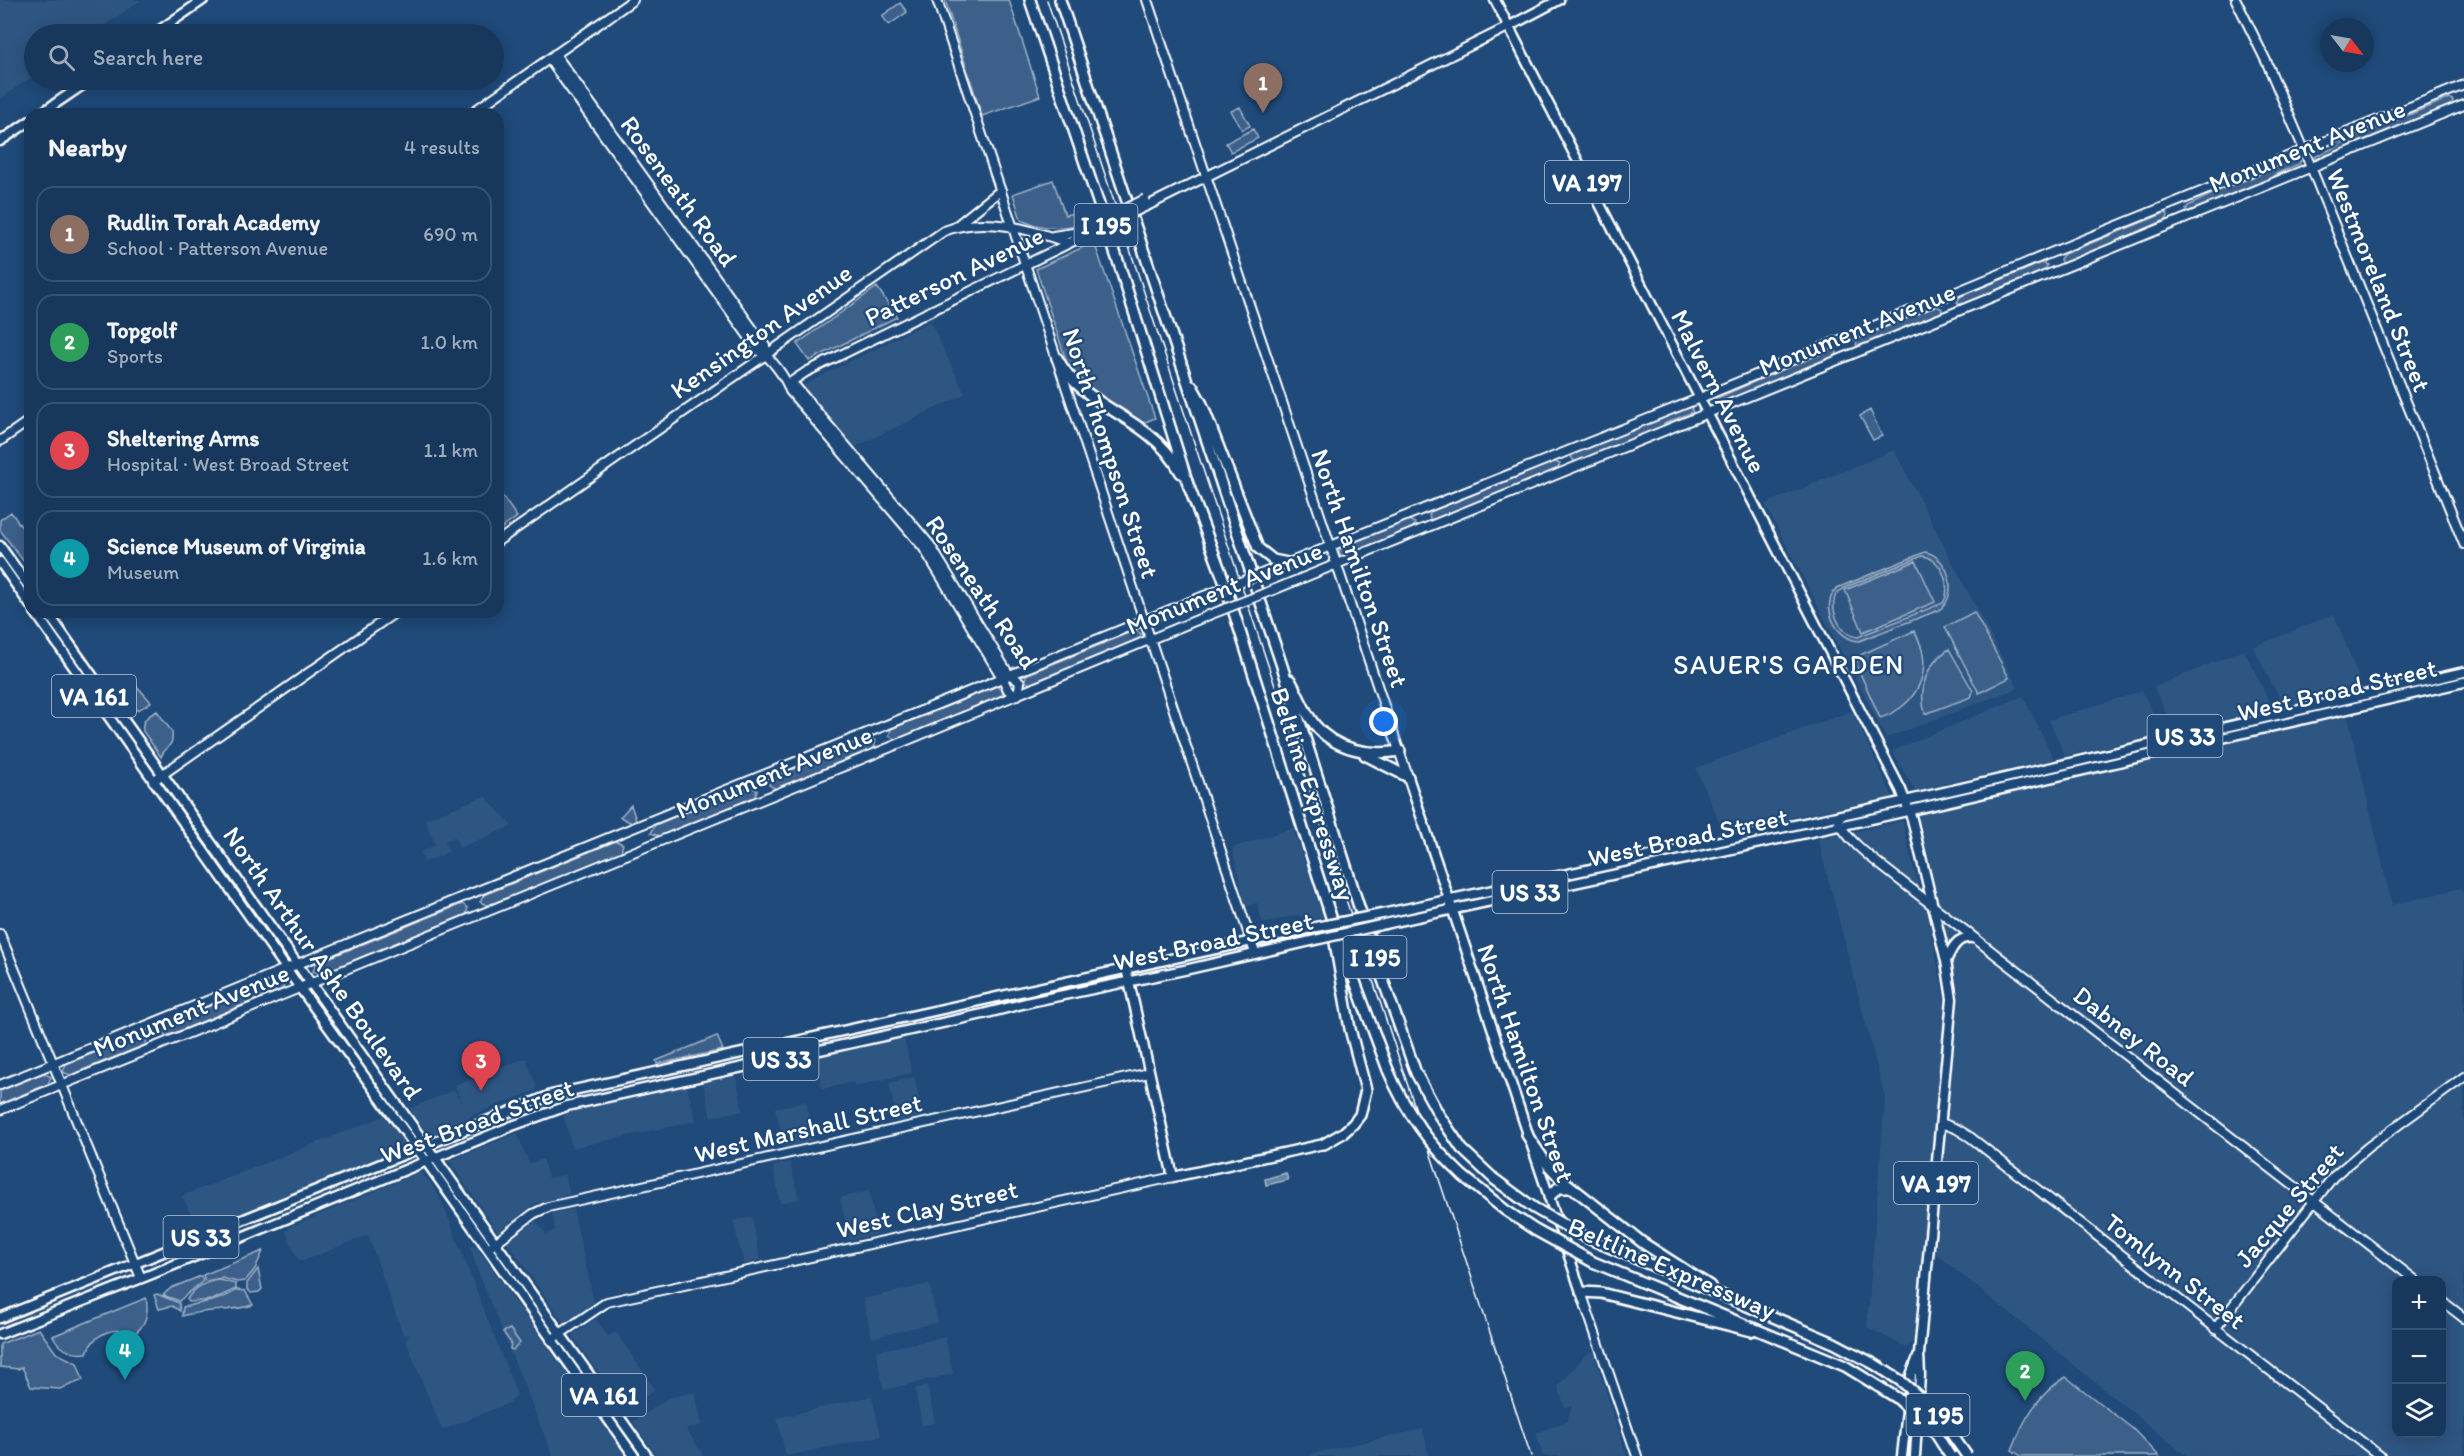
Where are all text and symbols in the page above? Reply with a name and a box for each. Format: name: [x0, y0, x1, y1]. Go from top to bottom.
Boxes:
north arrow: [2320, 18, 2374, 72]
search box: [24, 24, 504, 90]
icon: search: [45, 41, 78, 74]
text: Search here: [93, 44, 203, 71]
pin: 1: [1244, 63, 1282, 113]
street label: Monument Avenue: [2204, 92, 2410, 200]
street label: Roseneath Road: [614, 109, 744, 273]
text: Nearby: [48, 131, 127, 163]
text: 4 results: [404, 135, 480, 159]
road number: VA 197: [1545, 161, 1629, 203]
street label: Westmoreland Street: [2320, 164, 2439, 397]
road number: I 195: [1074, 204, 1138, 246]
text: Rudlin Torah Academy: [107, 209, 320, 236]
street label: Patterson Avenue: [859, 219, 1049, 333]
text: 1: [65, 222, 74, 246]
text: 690 m: [423, 222, 478, 246]
text: School · Patterson Avenue: [107, 236, 328, 260]
street label: Kensington Avenue: [664, 256, 858, 406]
street label: Monument Avenue: [1754, 275, 1960, 383]
street label: Malvern Avenue: [1664, 304, 1774, 478]
text: Topgolf: [107, 317, 177, 344]
street label: North Thompson Street: [1055, 324, 1167, 582]
text: 2: [64, 330, 75, 354]
text: 1.0 km: [421, 330, 478, 354]
text: Sports: [107, 344, 163, 368]
text: Sheltering Arms: [107, 425, 259, 452]
text: 3: [64, 438, 75, 462]
text: 1.1 km: [424, 438, 478, 462]
street label: North Hamilton Street: [1304, 445, 1416, 692]
text: Hospital · West Broad Street: [107, 452, 349, 476]
street label: Roseneath Road: [919, 509, 1045, 675]
text: Science Museum of Virginia: [107, 533, 366, 560]
street label: Monument Avenue: [1121, 534, 1327, 642]
text: 4: [63, 546, 76, 570]
text: 1.6 km: [422, 546, 478, 570]
text: Museum: [107, 560, 179, 584]
district label: SAUER'S GARDEN: [1673, 648, 1905, 681]
street label: West Broad Street: [2234, 651, 2440, 729]
road number: VA 161: [52, 675, 136, 717]
street label: Beltline Expressway: [1263, 683, 1363, 905]
your location: [1369, 707, 1398, 736]
road number: US 33: [2148, 715, 2222, 757]
street label: Monument Avenue: [671, 718, 877, 826]
street label: West Broad Street: [1585, 800, 1791, 874]
street label: North Arthur Ashe Boulevard: [216, 820, 430, 1106]
road number: US 33: [1492, 871, 1568, 913]
street label: West Broad Street: [1110, 904, 1316, 978]
road number: I 195: [1344, 936, 1406, 978]
street label: North Hamilton Street: [1470, 940, 1582, 1187]
street label: Monument Avenue: [88, 956, 294, 1064]
street label: Dabney Road: [2067, 979, 2202, 1094]
road number: US 33: [744, 1038, 818, 1080]
pin: 3: [462, 1042, 500, 1091]
street label: West Broad Street: [376, 1071, 578, 1171]
street label: West Marshall Street: [691, 1086, 925, 1170]
street label: Jacque Street: [2228, 1136, 2351, 1274]
road number: VA 197: [1894, 1162, 1978, 1204]
street label: West Clay Street: [833, 1173, 1021, 1245]
street label: Tomlynn Street: [2098, 1206, 2252, 1336]
street label: Beltline Expressway: [1563, 1210, 1781, 1326]
road number: US 33: [164, 1216, 238, 1258]
map controls: [2392, 1276, 2446, 1438]
button: +: [2392, 1276, 2446, 1330]
pin: 4: [106, 1330, 144, 1380]
button: −: [2392, 1330, 2446, 1384]
pin: 2: [2006, 1352, 2044, 1401]
road number: VA 161: [562, 1374, 646, 1416]
button: layers: [2392, 1384, 2446, 1438]
road number: I 195: [1906, 1394, 1970, 1436]

